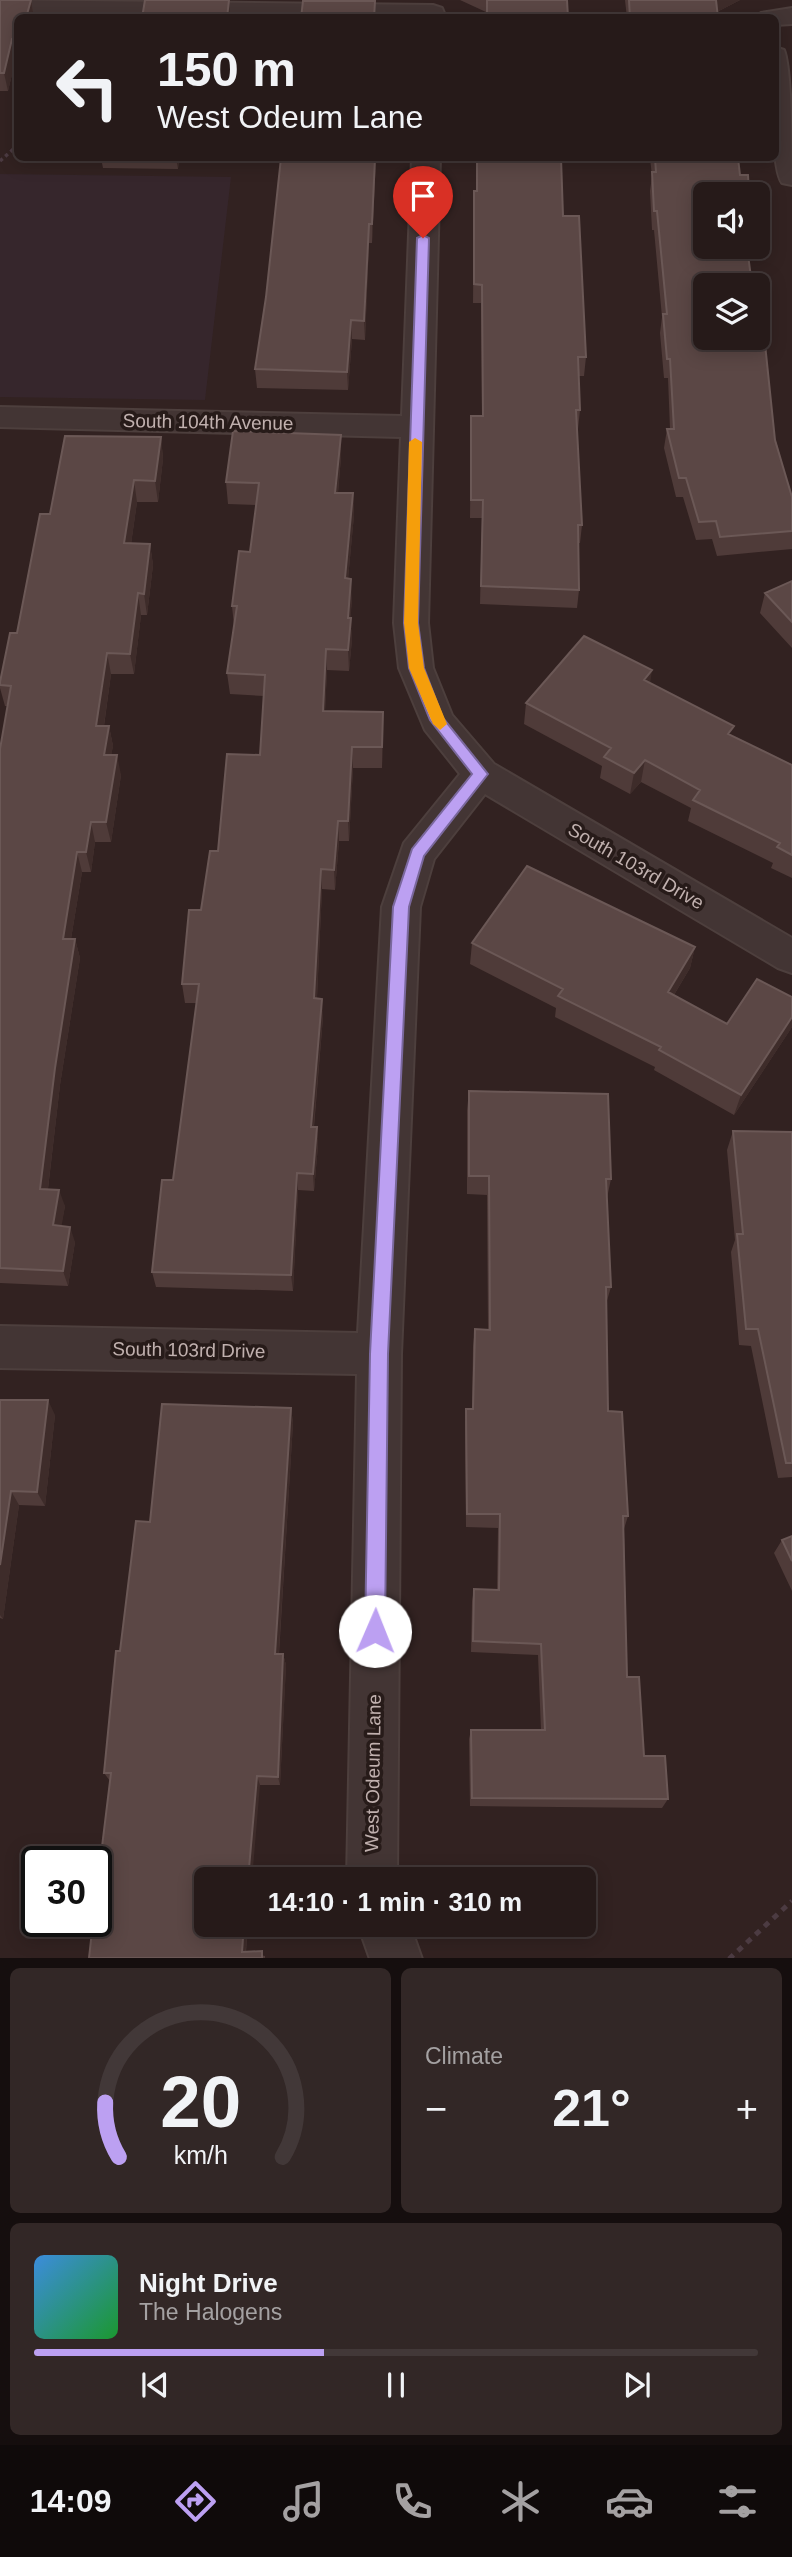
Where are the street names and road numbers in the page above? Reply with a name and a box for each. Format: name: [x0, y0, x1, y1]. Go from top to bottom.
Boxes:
street label: South 104th Avenue: [122, 410, 294, 434]
street label: South 103rd Drive: [564, 819, 708, 913]
street label: South 103rd Drive: [112, 1338, 266, 1362]
street label: West Odeum Lane: [361, 1694, 385, 1852]

